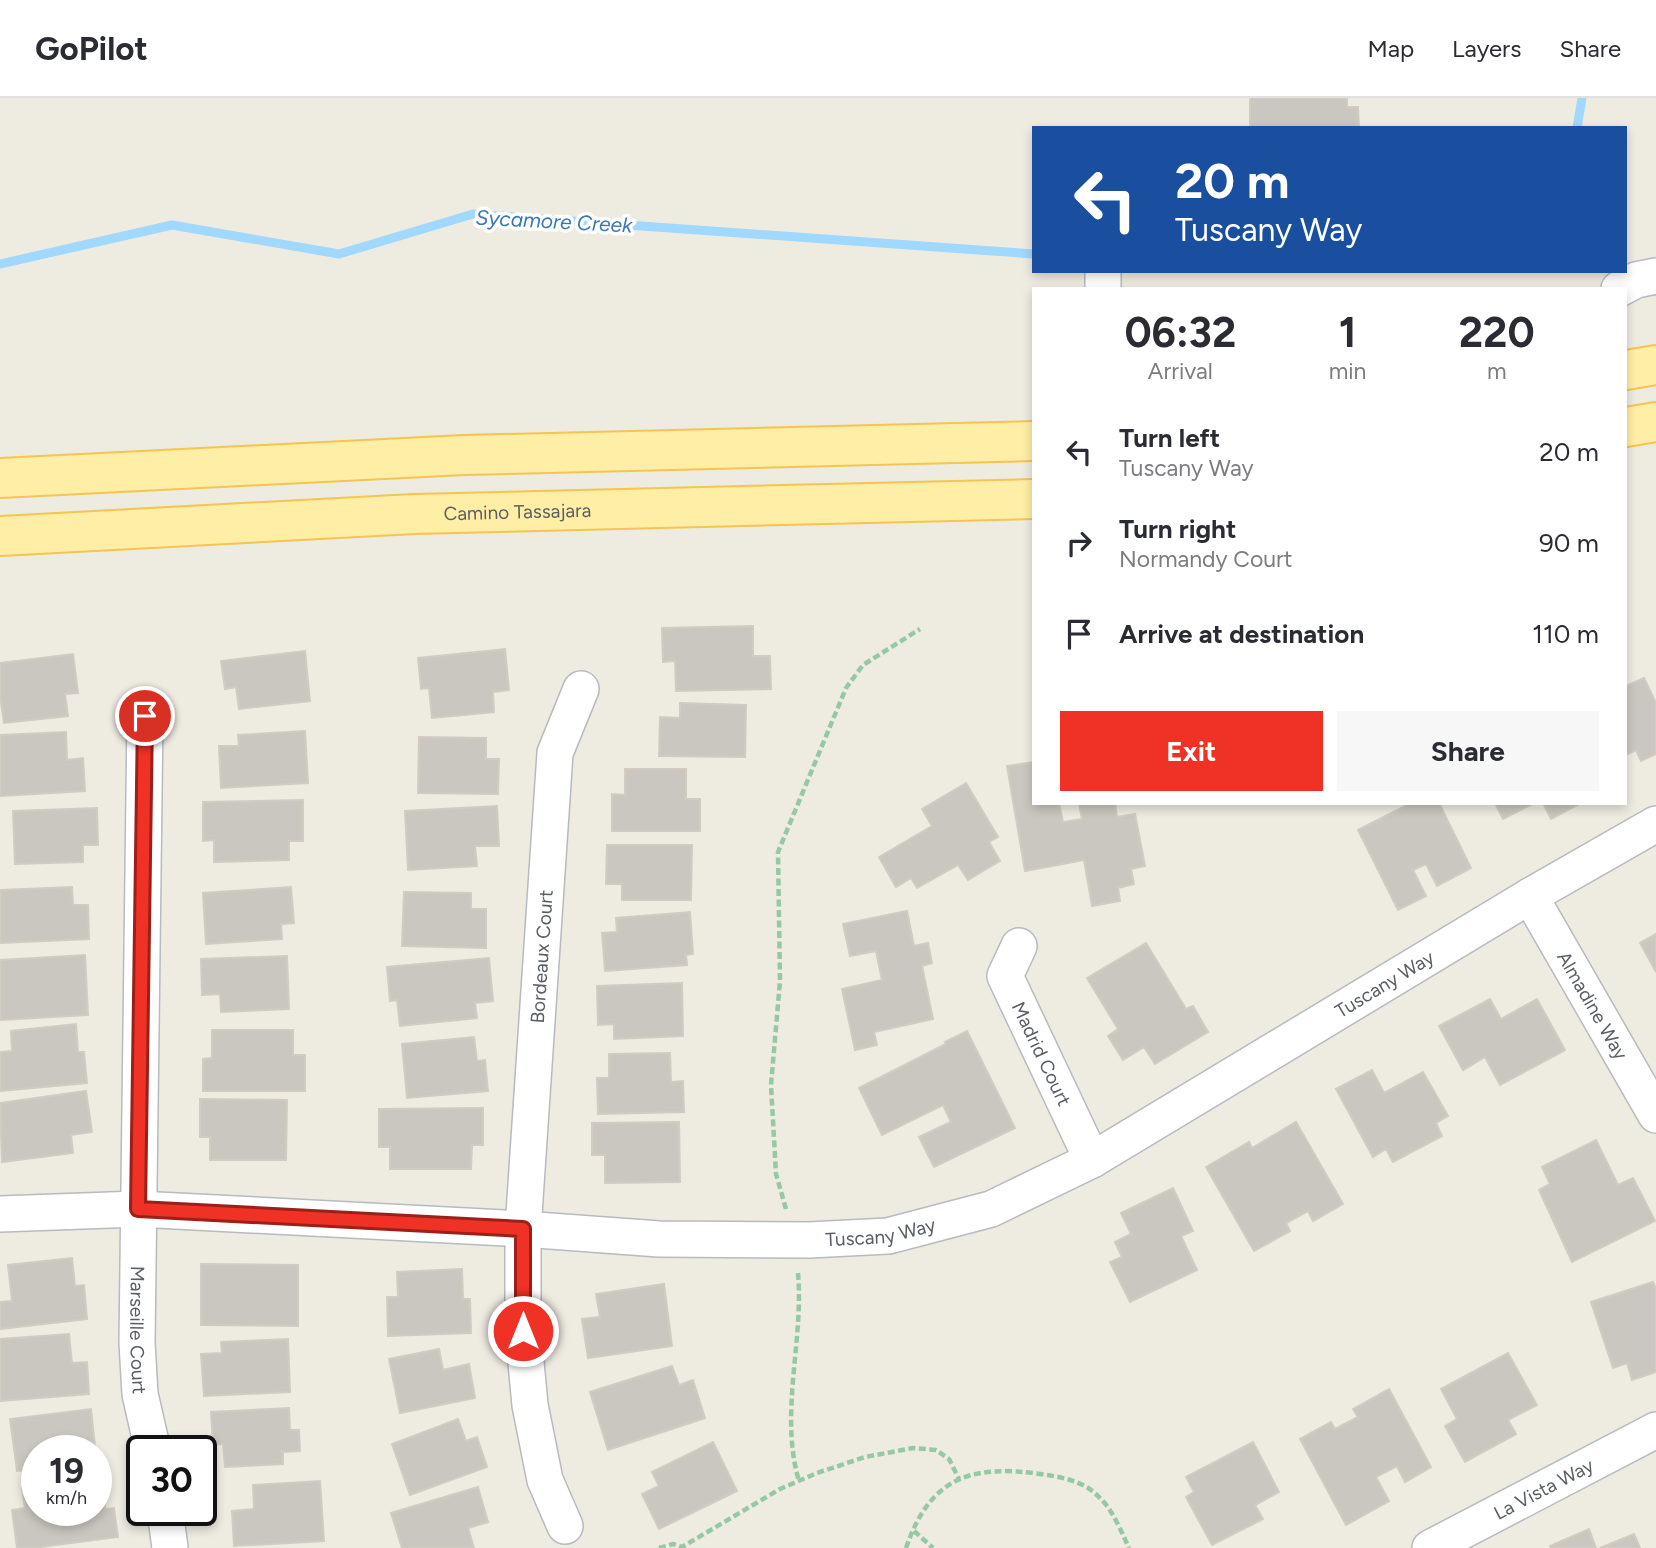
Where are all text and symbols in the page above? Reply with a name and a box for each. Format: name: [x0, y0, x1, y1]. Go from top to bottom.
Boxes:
text: GoPilot: [35, 29, 148, 68]
text: Map: [1367, 34, 1414, 63]
text: Layers: [1452, 34, 1521, 63]
text: Share: [1559, 34, 1621, 63]
text: 20 m: [1175, 151, 1290, 210]
icon: left: [1060, 154, 1151, 245]
water label: Sycamore Creek: [475, 204, 634, 238]
text: Tuscany Way: [1175, 211, 1362, 249]
text: 06:32: [1124, 307, 1236, 358]
text: 1: [1339, 307, 1356, 358]
text: 220: [1459, 307, 1535, 358]
text: Arrival: [1148, 357, 1213, 385]
text: min: [1329, 357, 1366, 385]
text: m: [1487, 357, 1506, 385]
text: Turn left: [1119, 422, 1220, 454]
icon: left: [1060, 433, 1098, 471]
text: 20 m: [1539, 436, 1599, 468]
text: Tuscany Way: [1119, 454, 1254, 482]
street label: Camino Tassajara: [443, 498, 592, 525]
text: Turn right: [1119, 513, 1236, 545]
icon: right: [1060, 524, 1098, 562]
text: 90 m: [1539, 527, 1599, 559]
text: Normandy Court: [1119, 545, 1293, 573]
icon: arrive: [1060, 615, 1098, 653]
text: Arrive at destination: [1119, 618, 1364, 650]
text: 110 m: [1532, 618, 1599, 650]
pin: [115, 686, 175, 746]
icon: arrive: [126, 697, 164, 735]
button: Exit: [1060, 711, 1323, 791]
button: Share: [1337, 711, 1599, 791]
street label: Bordeaux Court: [525, 889, 557, 1024]
street label: Tuscany Way: [1331, 945, 1438, 1022]
street label: Almadine Way: [1553, 947, 1633, 1063]
street label: Madrid Court: [1007, 998, 1076, 1109]
street label: Tuscany Way: [825, 1213, 938, 1251]
street label: Marseille Court: [125, 1266, 151, 1395]
position arrow: [486, 1294, 560, 1368]
speed limit sign: 30: [126, 1435, 217, 1526]
text: 19: [49, 1450, 84, 1492]
street label: La Vista Way: [1490, 1453, 1597, 1524]
text: km/h: [46, 1487, 87, 1509]

